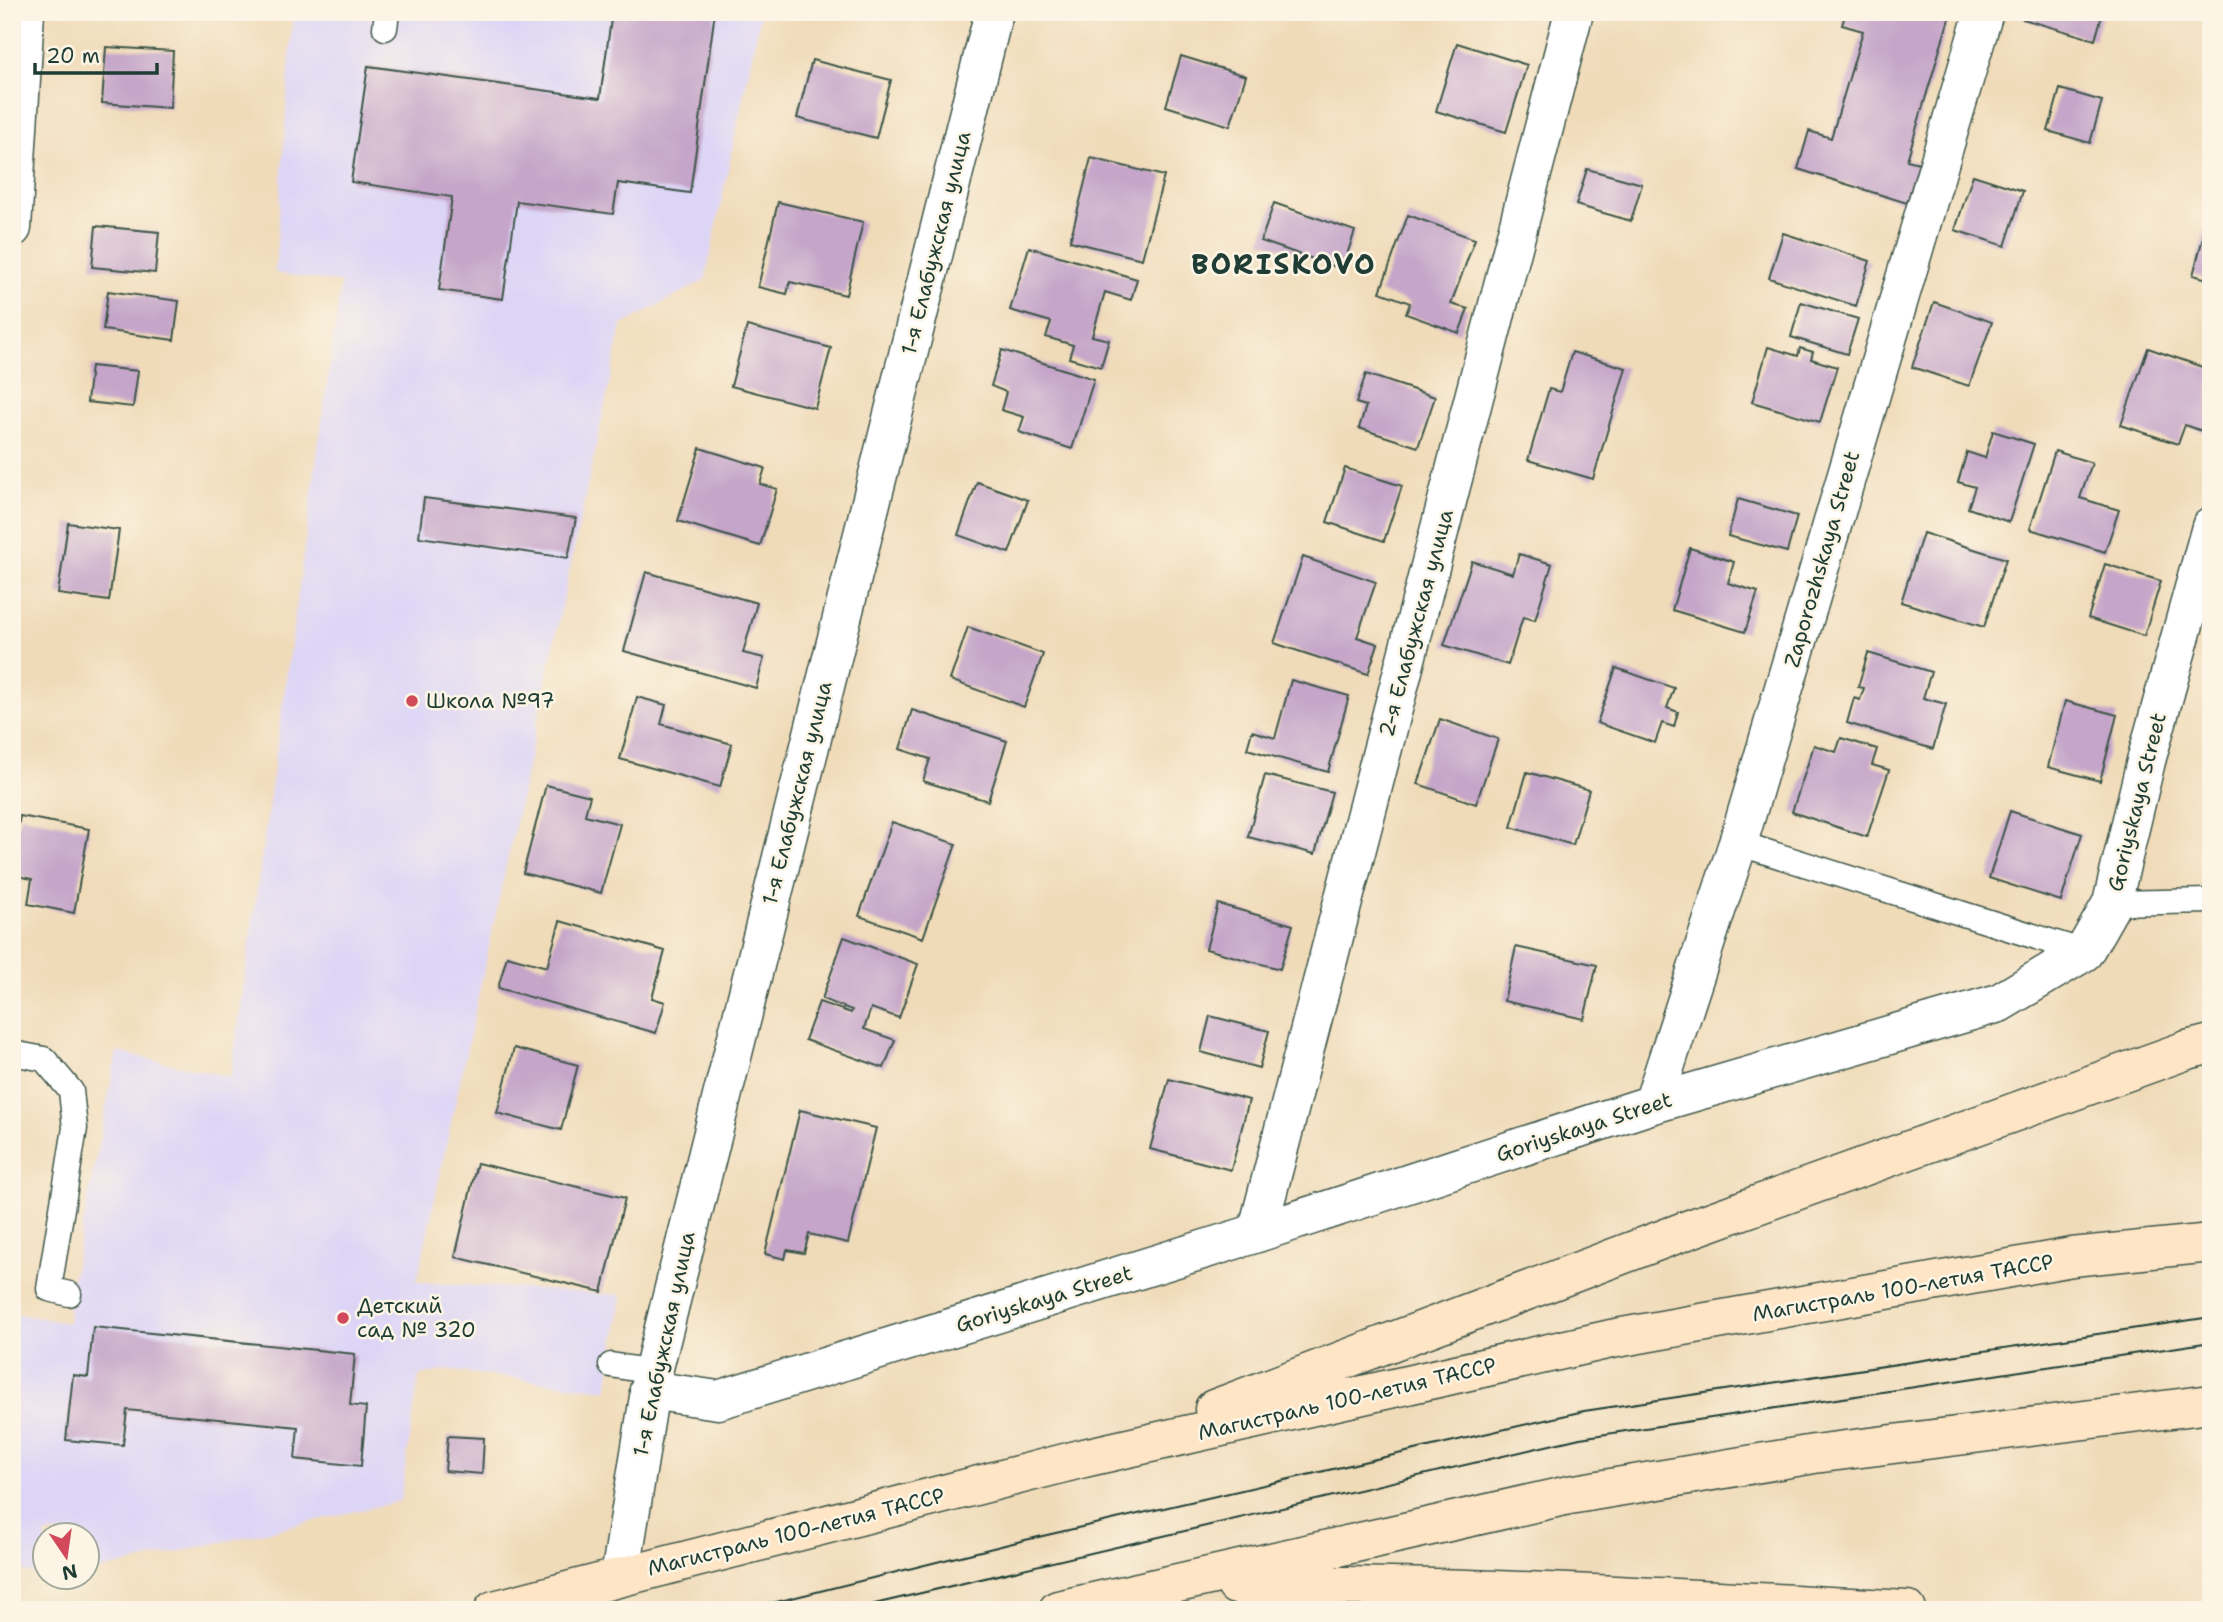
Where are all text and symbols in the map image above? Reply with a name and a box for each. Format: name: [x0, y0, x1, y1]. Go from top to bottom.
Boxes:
scale bar: [35, 32, 158, 76]
text: 20 m: [46, 42, 100, 70]
street label: 1-я Елабужская улица: [895, 128, 977, 358]
district label: BORISKOVO: [1191, 245, 1377, 283]
street label: Zaporozhskaya Street: [1778, 448, 1866, 670]
street label: 2-я Елабужская улица: [1372, 506, 1460, 740]
street label: 1-я Елабужская улица: [756, 678, 838, 908]
place label: Школа №97: [426, 687, 555, 715]
marker: Школа №97: [404, 693, 420, 709]
street label: Goriyskaya Street: [2101, 710, 2173, 894]
street label: Goriyskaya Street: [1492, 1085, 1676, 1169]
street label: 1-я Елабужская улица: [626, 1229, 702, 1459]
street label: Магистраль 100-летия ТАССР: [1750, 1248, 2056, 1328]
street label: Goriyskaya Street: [952, 1259, 1136, 1339]
place label: Детский сад № 320: [357, 1292, 476, 1344]
marker: Детский сад № 320: [335, 1310, 351, 1326]
street label: Магистраль 100-летия ТАССР: [1195, 1351, 1499, 1447]
street label: Магистраль 100-летия ТАССР: [644, 1481, 948, 1583]
north arrow: [32, 1520, 102, 1590]
text: N: [60, 1558, 80, 1586]

